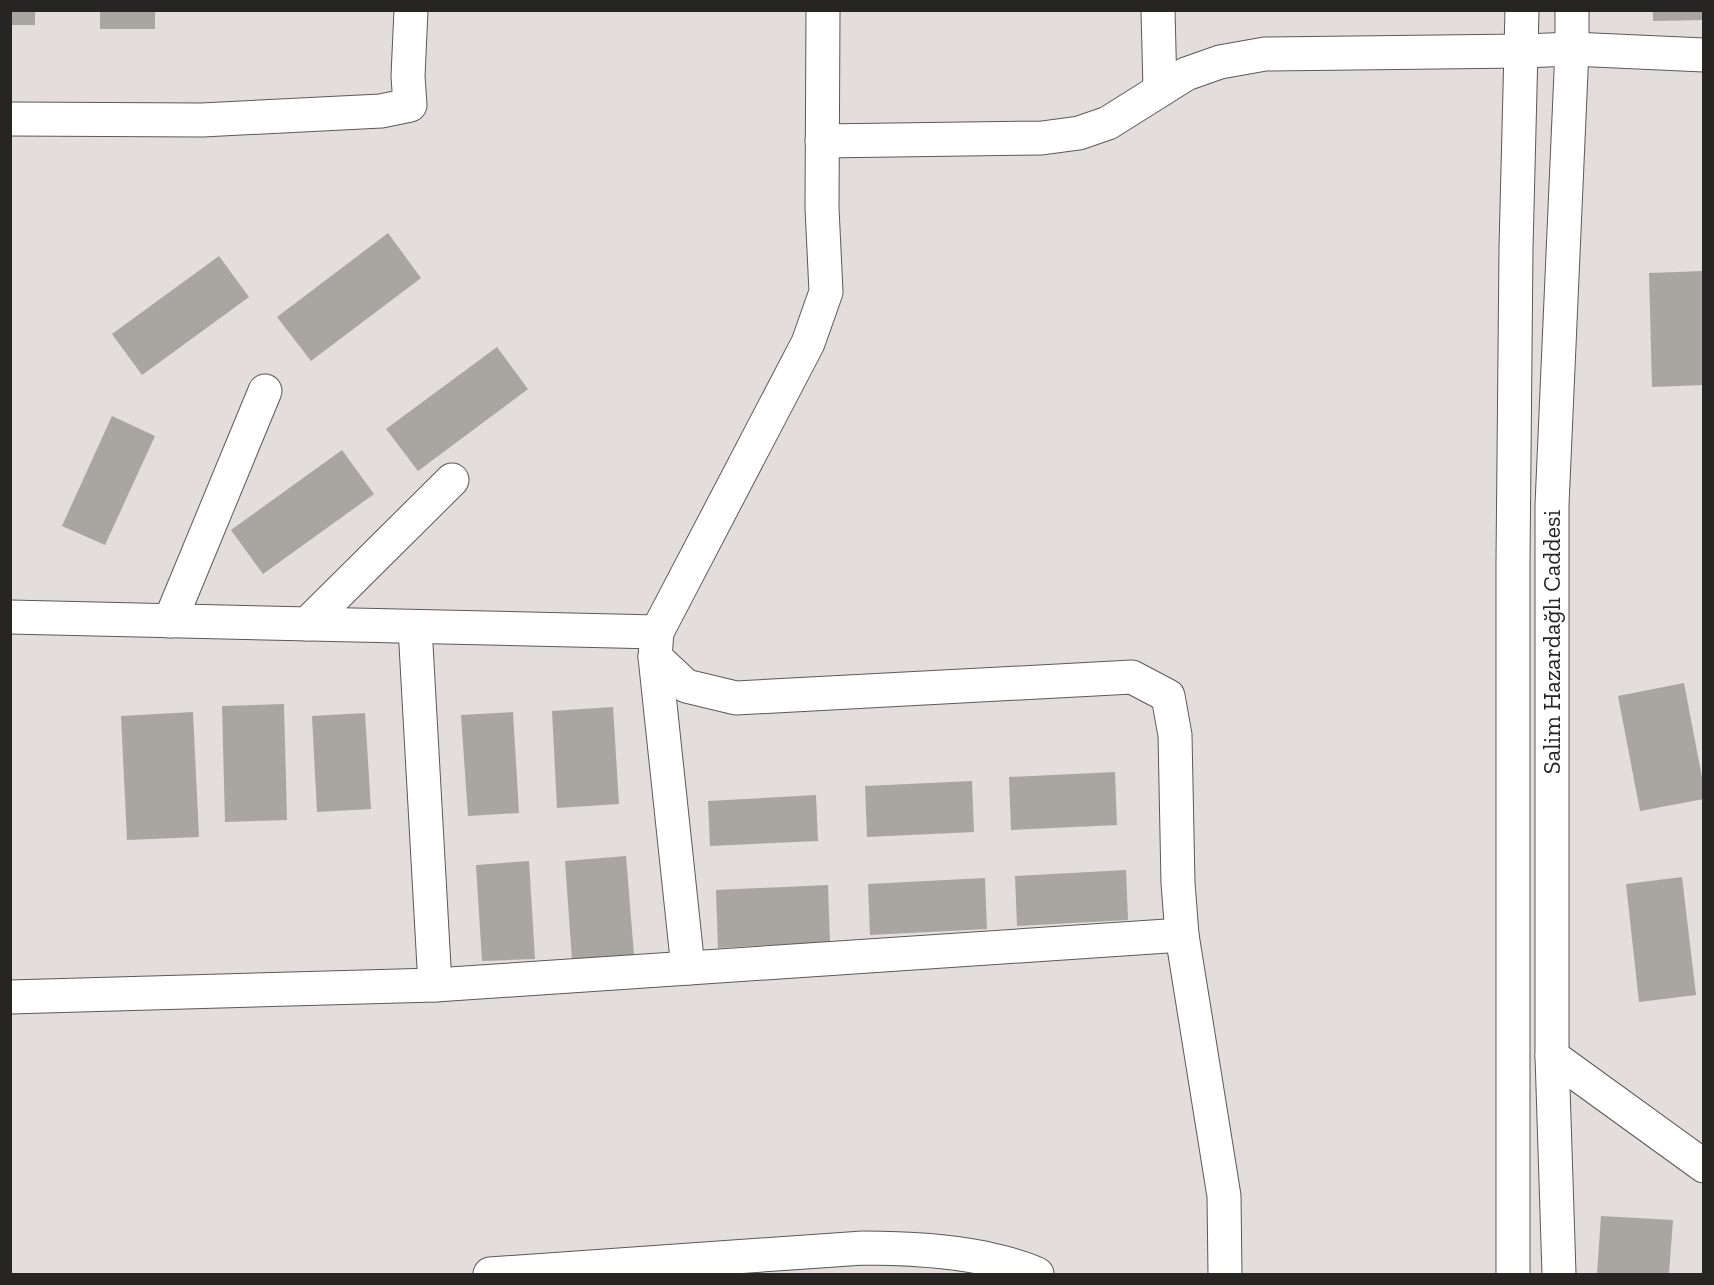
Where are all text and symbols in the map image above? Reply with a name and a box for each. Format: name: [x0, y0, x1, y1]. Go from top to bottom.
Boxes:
street label: Salim Hazardağlı Caddesi: [1537, 510, 1566, 774]

